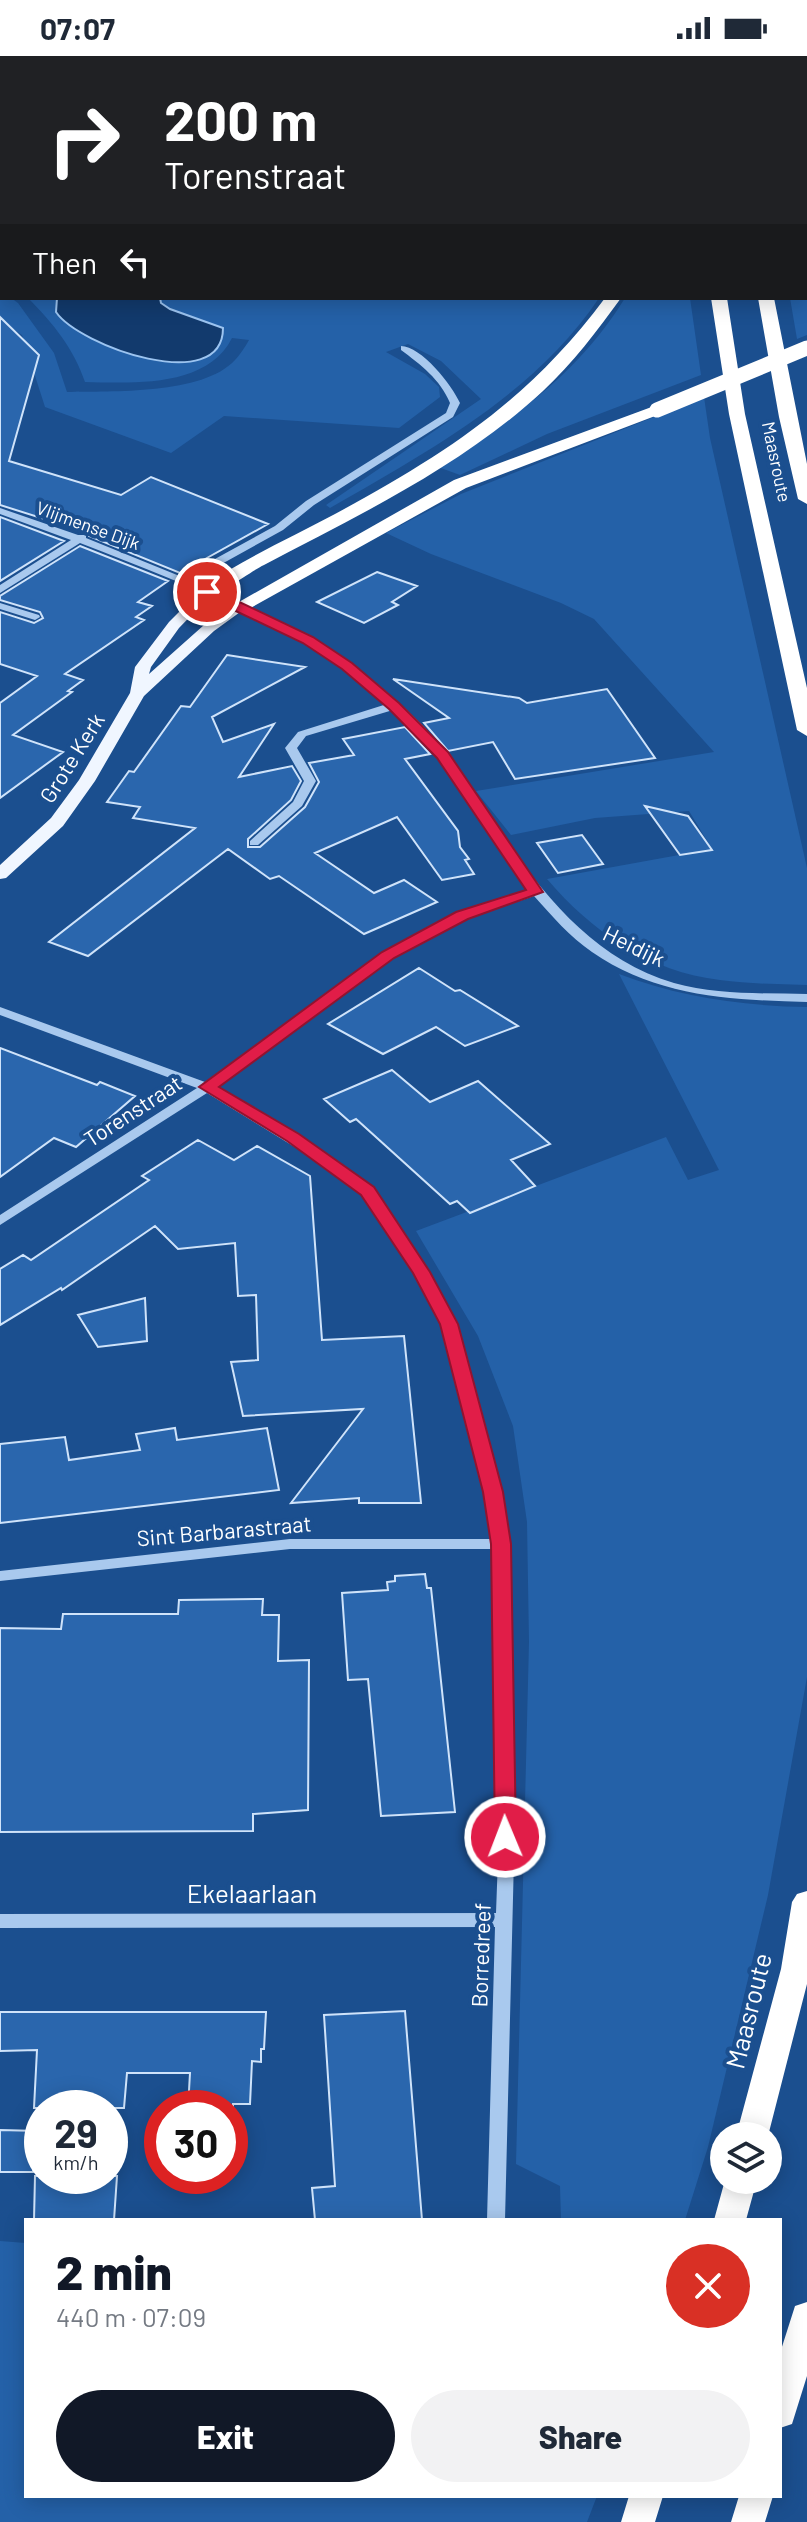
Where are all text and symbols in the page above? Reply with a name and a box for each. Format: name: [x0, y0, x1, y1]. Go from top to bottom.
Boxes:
text: 07:07: [40, 10, 115, 46]
text: 200 m: [164, 85, 317, 152]
icon: right: [32, 88, 136, 192]
text: Torenstraat: [164, 153, 346, 196]
icon: left: [113, 240, 157, 284]
text: Then: [32, 244, 97, 280]
street label: Maasroute: [758, 420, 796, 504]
street label: Vlijmense Dijk: [33, 496, 143, 554]
pin: [173, 558, 241, 626]
icon: arrive: [185, 570, 229, 614]
street label: Grote Kerk: [33, 708, 109, 807]
street label: Heidijk: [599, 919, 670, 971]
street label: Torenstraat: [79, 1069, 186, 1151]
street label: Sint Barbarastraat: [136, 1509, 312, 1551]
position arrow: [463, 1795, 547, 1879]
street label: Ekelaarlaan: [187, 1877, 317, 1908]
street label: Borredreef: [465, 1902, 495, 2008]
street label: Maasroute: [718, 1950, 777, 2072]
speed limit sign: 30: [144, 2090, 248, 2194]
text: 29: [54, 2108, 98, 2156]
map controls: [710, 2122, 782, 2194]
button: layers: [710, 2122, 782, 2194]
text: km/h: [53, 2150, 99, 2174]
text: 2 min: [56, 2242, 172, 2300]
button: close: [666, 2244, 750, 2328]
text: 440 m · 07:09: [56, 2301, 206, 2332]
button: Exit: [56, 2390, 395, 2482]
button: Share: [411, 2390, 750, 2482]

